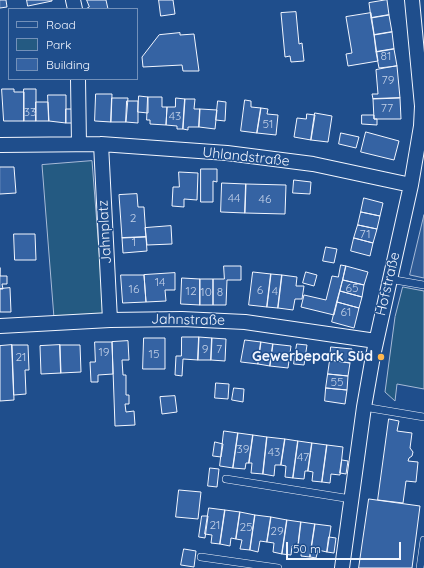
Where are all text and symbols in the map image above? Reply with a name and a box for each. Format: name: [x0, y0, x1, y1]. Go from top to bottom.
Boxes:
legend: [8, 8, 138, 80]
text: Road: [46, 17, 76, 32]
text: Park: [46, 37, 71, 52]
house number: 81: [381, 49, 391, 63]
text: Building: [46, 57, 90, 72]
house number: 79: [382, 73, 394, 87]
house number: 77: [381, 101, 393, 115]
house number: 33: [24, 105, 36, 119]
house number: 43: [169, 109, 181, 123]
house number: 51: [263, 117, 273, 131]
street label: Uhlandstraße: [202, 144, 290, 170]
house number: 44: [228, 191, 240, 205]
house number: 46: [259, 192, 271, 206]
street label: Jahnplatz: [95, 200, 115, 264]
house number: 2: [130, 211, 136, 225]
house number: 71: [359, 227, 371, 241]
house number: 1: [132, 235, 136, 249]
street label: Hofstraße: [373, 250, 403, 318]
house number: 14: [155, 275, 165, 289]
house number: 65: [346, 281, 358, 295]
house number: 16: [129, 282, 139, 296]
house number: 6: [257, 283, 263, 297]
house number: 12: [185, 284, 197, 298]
house number: 4: [272, 284, 278, 298]
house number: 10: [200, 285, 212, 299]
house number: 8: [217, 285, 223, 299]
house number: 61: [341, 305, 351, 319]
street label: Jahnstraße: [151, 311, 225, 329]
house number: 9: [202, 342, 208, 356]
house number: 7: [216, 342, 222, 356]
house number: 19: [98, 345, 110, 359]
house number: 15: [149, 347, 159, 361]
place label: Gewerbepark Süd: [252, 349, 373, 365]
house number: 21: [15, 350, 27, 364]
marker: Gewerbepark Süd: [376, 352, 386, 362]
house number: 55: [330, 375, 344, 389]
house number: 39: [237, 442, 249, 456]
house number: 43: [268, 445, 280, 459]
house number: 47: [297, 450, 309, 464]
house number: 21: [209, 518, 221, 532]
house number: 25: [239, 520, 253, 534]
house number: 29: [270, 524, 284, 538]
scale bar: [288, 534, 403, 560]
text: 50 m: [293, 541, 321, 556]

